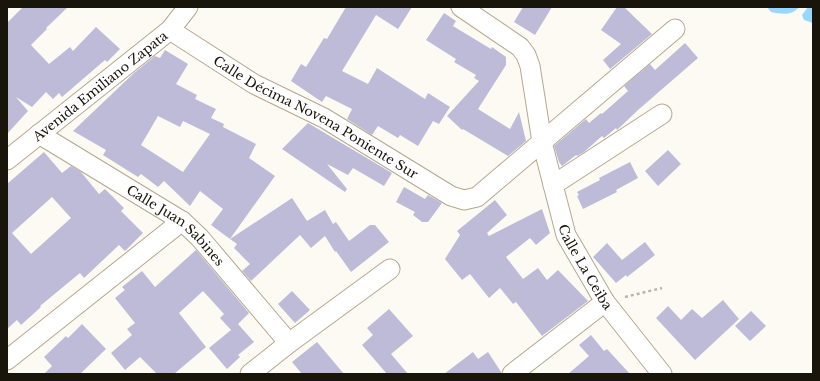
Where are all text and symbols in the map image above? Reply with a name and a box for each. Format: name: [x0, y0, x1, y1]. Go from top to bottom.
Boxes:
street label: Avenida Emiliano Zapata: [29, 27, 172, 146]
street label: Calle Décima Novena Poniente Sur: [210, 52, 422, 183]
street label: Calle Juan Sabines: [123, 181, 228, 270]
street label: Calle La Ceiba: [555, 223, 616, 314]

